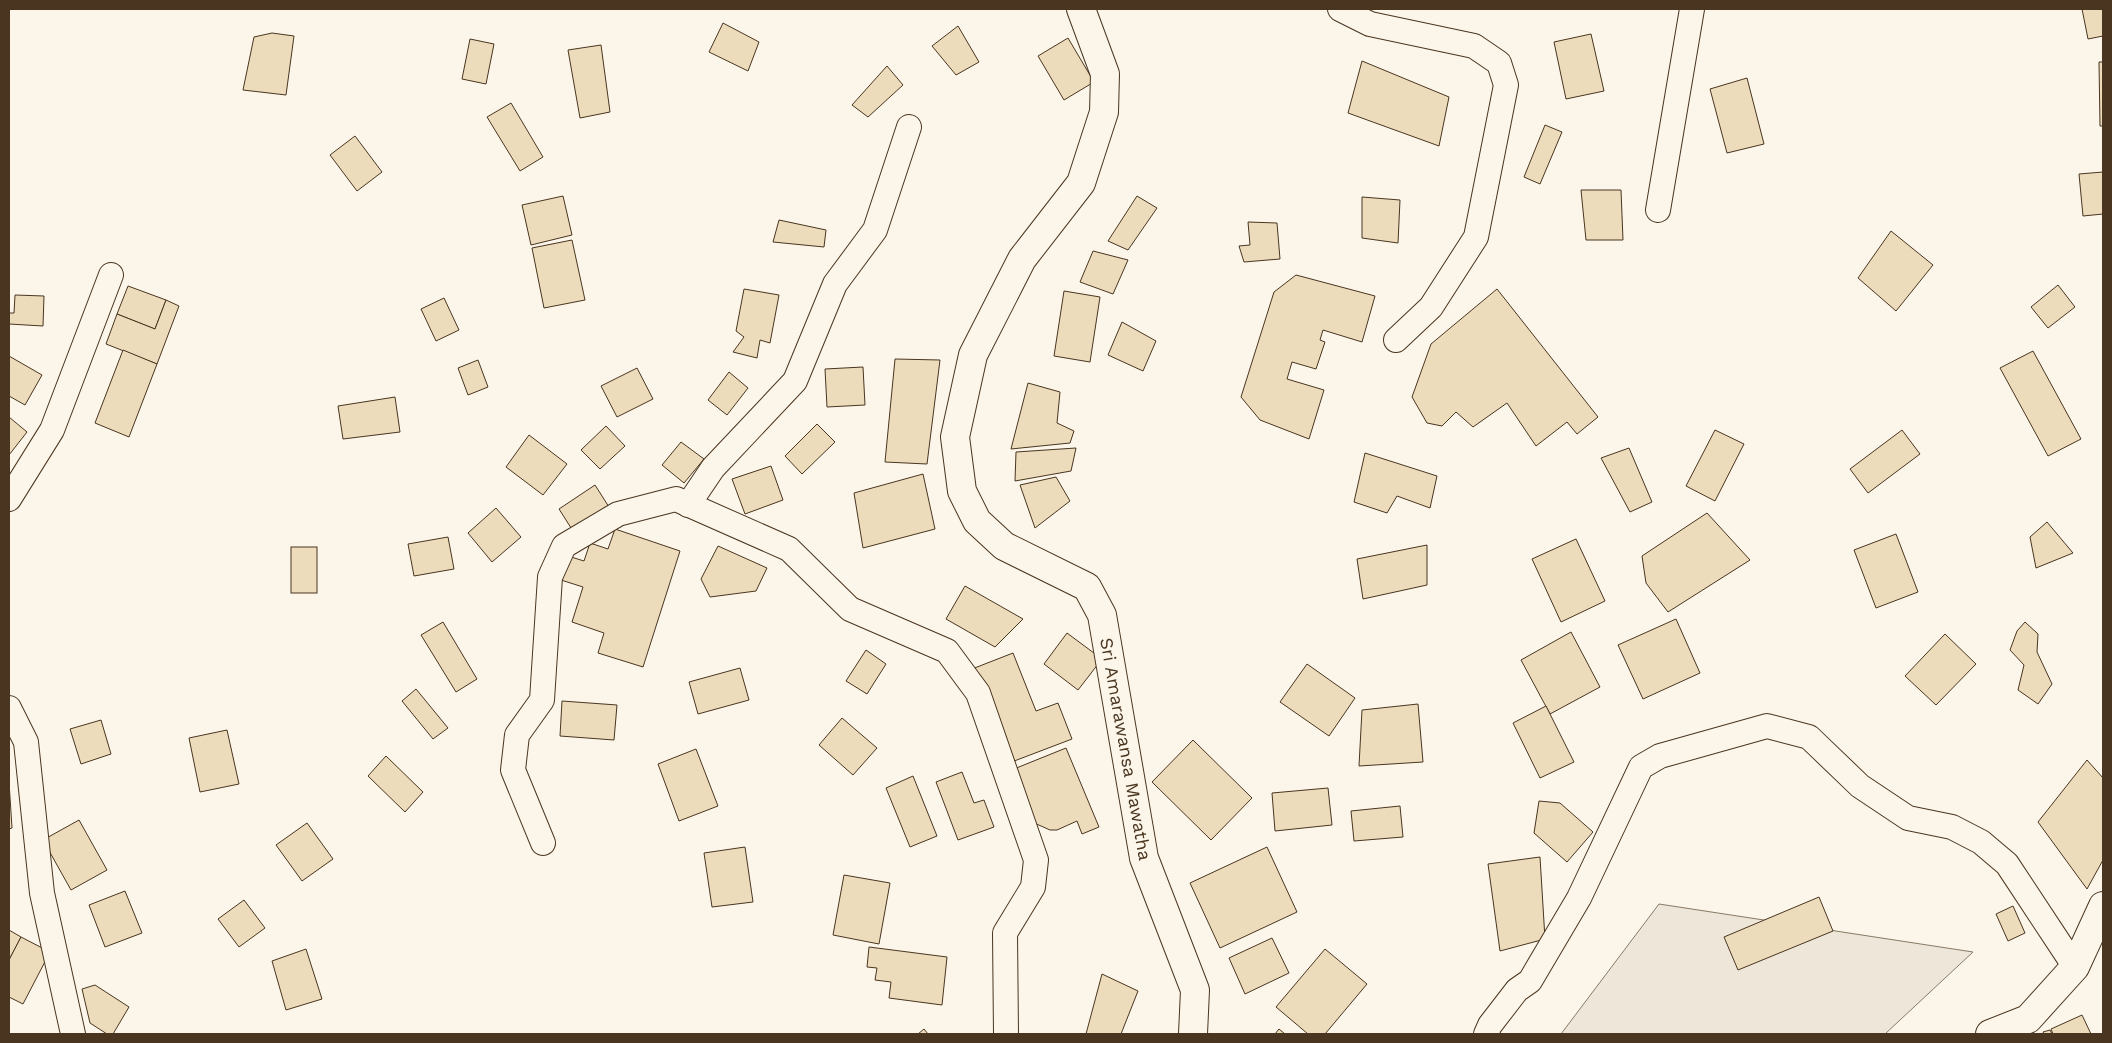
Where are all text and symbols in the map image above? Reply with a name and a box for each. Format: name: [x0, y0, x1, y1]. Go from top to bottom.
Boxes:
street label: Sri Amarawansa Mawatha: [1096, 636, 1156, 862]

